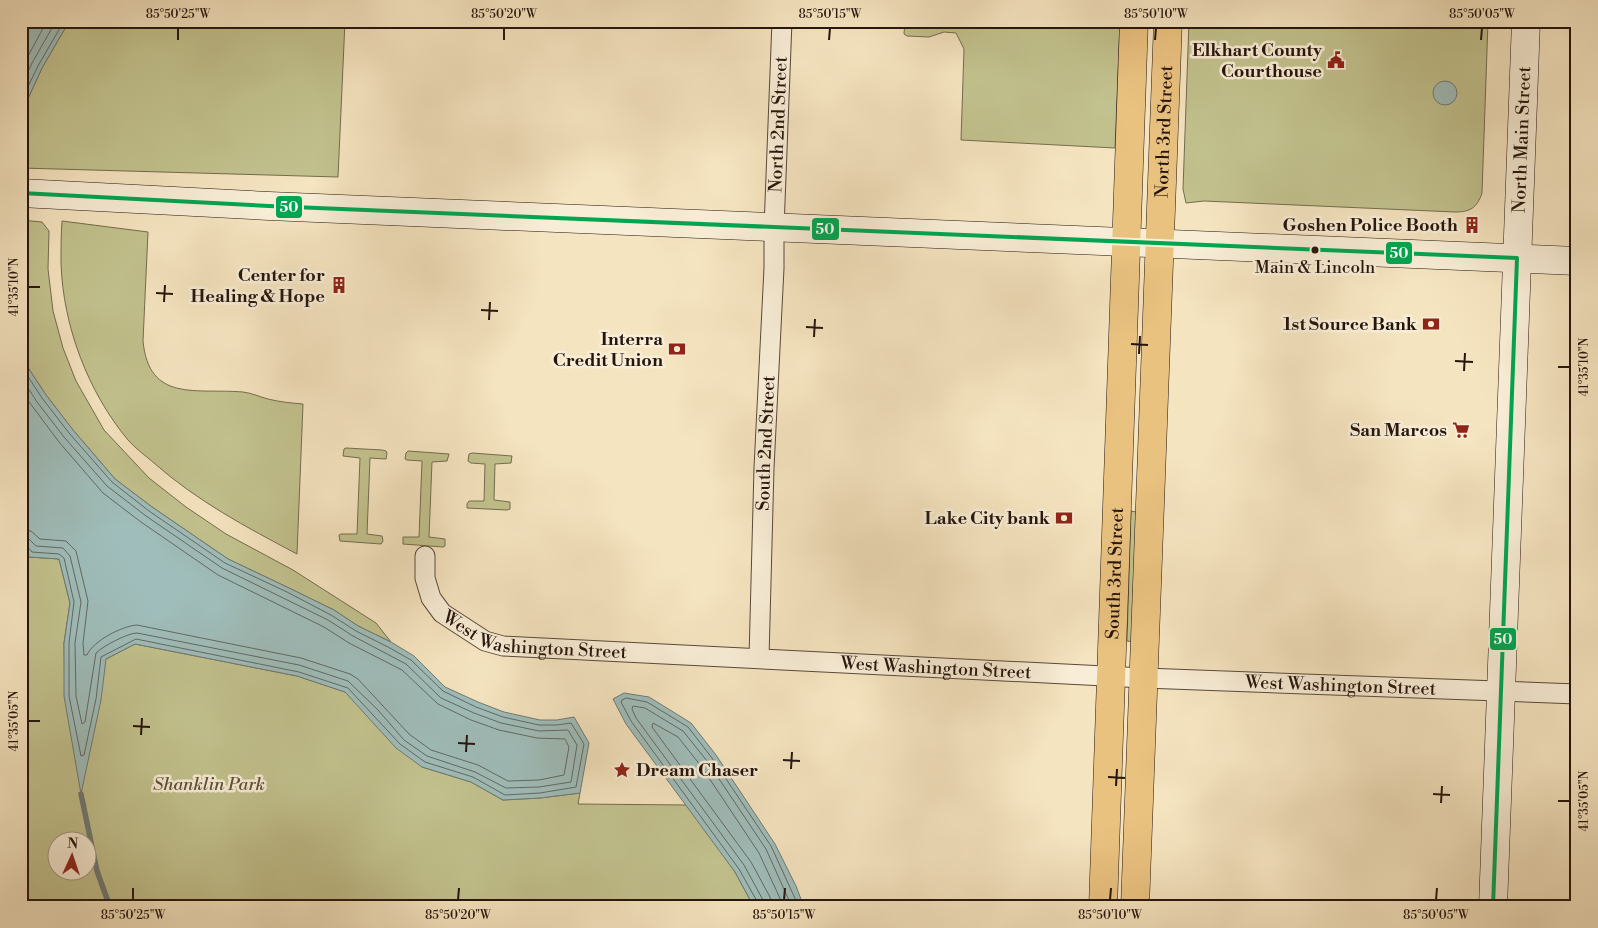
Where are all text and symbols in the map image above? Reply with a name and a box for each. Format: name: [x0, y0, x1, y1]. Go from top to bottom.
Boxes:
text: 85°50'25"W: [146, 7, 211, 22]
text: 85°50'20"W: [471, 7, 538, 22]
text: 85°50'15"W: [799, 7, 863, 22]
text: 85°50'10"W: [1124, 7, 1189, 22]
text: 85°50'05"W: [1449, 7, 1516, 22]
place label: Elkhart County Courthouse: [1192, 39, 1323, 83]
public building icon: Elkhart County Courthouse: [1326, 50, 1346, 70]
street label: North 2nd Street: [764, 55, 792, 193]
street label: North 3rd Street: [1150, 64, 1178, 198]
street label: North Main Street: [1507, 65, 1536, 213]
line badge: 50: [275, 195, 303, 219]
text: 50: [280, 199, 298, 217]
place label: Goshen Police Booth: [1282, 214, 1458, 237]
building icon: Goshen Police Booth: [1462, 215, 1482, 235]
line badge: 50: [811, 217, 840, 241]
text: 50: [816, 221, 834, 239]
line badge: 50: [1385, 241, 1413, 265]
marker: Main & Lincoln: [1310, 245, 1320, 255]
text: 50: [1390, 245, 1408, 263]
text: 41°35'10"N: [7, 257, 22, 317]
place label: Main & Lincoln: [1255, 257, 1375, 279]
place label: Center for Healing & Hope: [190, 264, 325, 308]
building icon: Center for Healing & Hope: [329, 275, 349, 295]
place label: 1st Source Bank: [1283, 313, 1418, 336]
bank icon: 1st Source Bank: [1421, 314, 1441, 334]
place label: Interra Credit Union: [553, 328, 663, 372]
text: 41°35'10"N: [1577, 337, 1592, 397]
bank icon: Interra Credit Union: [667, 339, 687, 359]
street label: South 2nd Street: [751, 374, 780, 511]
place label: San Marcos: [1350, 419, 1447, 442]
supermarket icon: San Marcos: [1451, 420, 1471, 440]
street label: South 3rd Street: [1101, 506, 1129, 640]
place label: Lake City bank: [925, 507, 1051, 530]
bank icon: Lake City bank: [1054, 508, 1074, 528]
street label: West Washington Street: [437, 604, 628, 664]
line badge: 50: [1489, 627, 1517, 651]
text: 50: [1494, 631, 1512, 649]
street label: West Washington Street: [839, 651, 1033, 684]
street label: West Washington Street: [1244, 670, 1437, 700]
text: 41°35'05"N: [7, 691, 22, 751]
place label: Dream Chaser: [636, 759, 758, 782]
place icon: Dream Chaser: [612, 760, 632, 780]
text: 41°35'05"N: [1577, 771, 1592, 831]
park label: Shanklin Park: [153, 773, 265, 796]
north arrow: [48, 830, 98, 880]
text: N: [67, 835, 79, 853]
text: 85°50'25"W: [101, 908, 166, 923]
text: 85°50'20"W: [425, 908, 492, 923]
text: 85°50'15"W: [753, 908, 817, 923]
text: 85°50'10"W: [1078, 908, 1143, 923]
text: 85°50'05"W: [1403, 908, 1470, 923]

